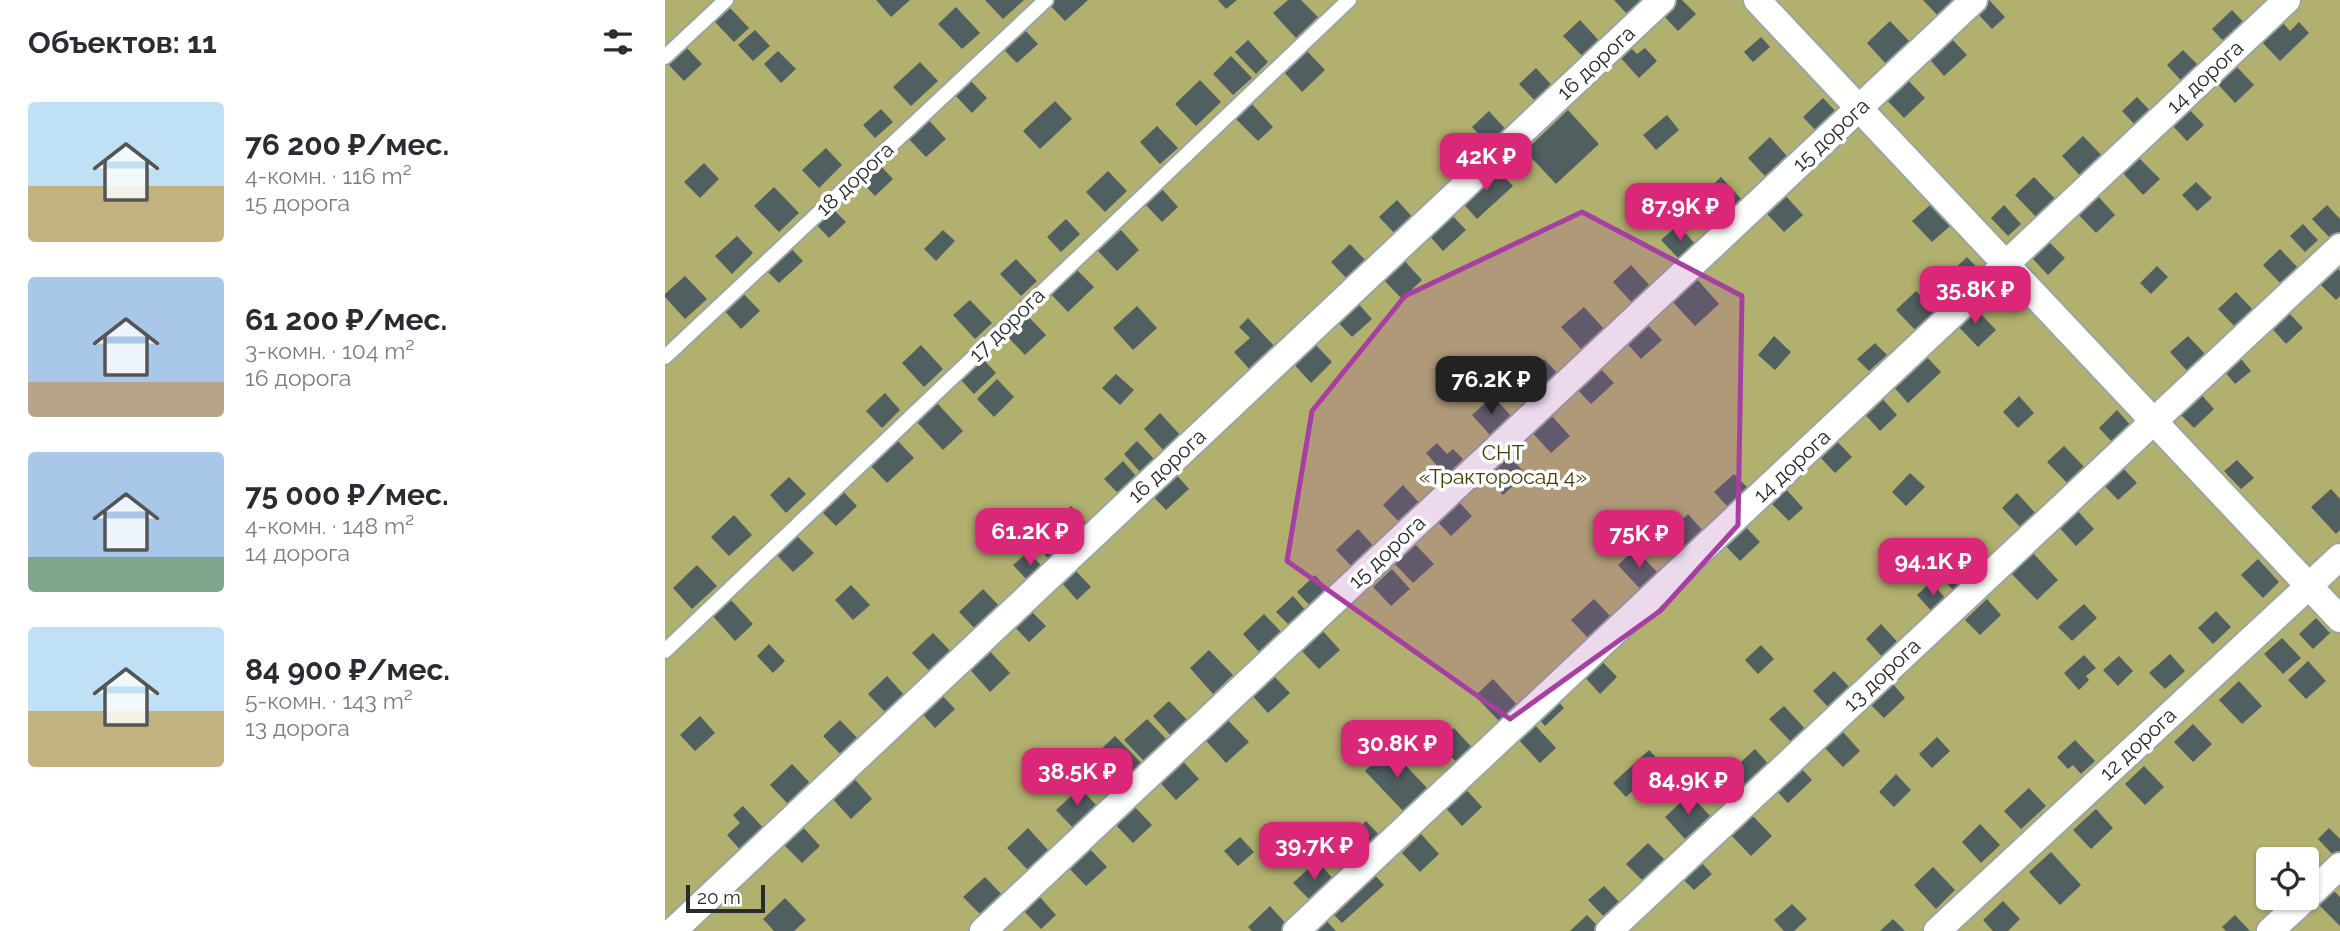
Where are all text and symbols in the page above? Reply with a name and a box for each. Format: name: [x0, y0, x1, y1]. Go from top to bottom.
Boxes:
street label: 16 дорога: [1552, 20, 1640, 105]
icon: filters: [599, 23, 637, 61]
text: Объектов: 11: [28, 25, 217, 60]
street label: 14 дорога: [2161, 35, 2248, 118]
street label: 15 дорога: [1787, 93, 1874, 176]
text: 76 200 ₽/мес.: [245, 127, 449, 162]
icon: home: [84, 130, 168, 214]
pin: 42K ₽: [1437, 134, 1535, 193]
street label: 18 дорога: [811, 136, 899, 221]
text: 42K ₽: [1456, 142, 1516, 169]
text: 4-комн. · 116 m²: [245, 162, 412, 189]
pin: 87.9K ₽: [1615, 184, 1745, 243]
text: 15 дорога: [245, 189, 350, 216]
text: 87.9K ₽: [1641, 192, 1719, 219]
pin: 35.8K ₽: [1910, 266, 2040, 326]
text: 35.8K ₽: [1936, 275, 2014, 302]
street label: 17 дорога: [964, 282, 1050, 367]
text: 61 200 ₽/мес.: [245, 302, 447, 337]
icon: home: [84, 305, 168, 389]
text: 3-комн. · 104 m²: [245, 337, 414, 364]
pin: 76.2K ₽: [1426, 356, 1556, 416]
text: 16 дорога: [245, 364, 351, 391]
text: 76.2K ₽: [1451, 365, 1531, 392]
street label: 16 дорога: [1123, 423, 1211, 508]
street label: 14 дорога: [1748, 424, 1835, 507]
park label: СНТ «Тракторосад 4»: [1419, 440, 1587, 489]
text: 75 000 ₽/мес.: [245, 477, 449, 512]
icon: home: [84, 480, 168, 564]
pin: 61.2K ₽: [965, 508, 1095, 568]
street label: 15 дорога: [1343, 510, 1430, 593]
pin: 75K ₽: [1590, 510, 1688, 570]
text: 4-комн. · 148 m²: [245, 512, 414, 539]
text: 61.2K ₽: [991, 517, 1069, 544]
text: 75K ₽: [1609, 519, 1669, 546]
pin: 94.1K ₽: [1868, 538, 1998, 598]
text: 14 дорога: [245, 539, 350, 566]
text: 94.1K ₽: [1894, 547, 1972, 574]
street label: 13 дорога: [1838, 633, 1925, 716]
text: 84 900 ₽/мес.: [245, 652, 450, 687]
icon: home: [84, 655, 168, 739]
text: 5-комн. · 143 m²: [245, 687, 413, 714]
street label: 12 дорога: [2094, 702, 2181, 785]
text: 13 дорога: [245, 714, 350, 741]
pin: 30.8K ₽: [1332, 720, 1462, 780]
text: 30.8K ₽: [1357, 729, 1437, 756]
pin: 38.5K ₽: [1012, 748, 1142, 808]
text: 38.5K ₽: [1038, 757, 1116, 784]
pin: 84.9K ₽: [1623, 758, 1753, 817]
text: 84.9K ₽: [1648, 766, 1728, 793]
pin: 39.7K ₽: [1249, 822, 1379, 882]
text: 39.7K ₽: [1275, 831, 1353, 858]
map controls: [2256, 847, 2319, 910]
button: locate: [2256, 847, 2319, 910]
scale bar: [686, 882, 765, 914]
text: 20 m: [697, 886, 741, 908]

